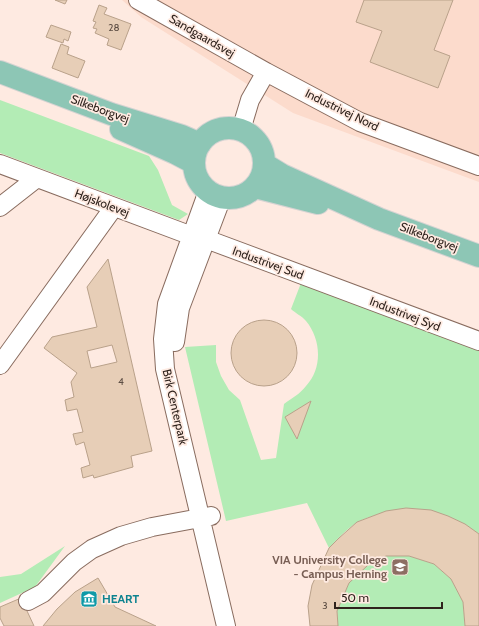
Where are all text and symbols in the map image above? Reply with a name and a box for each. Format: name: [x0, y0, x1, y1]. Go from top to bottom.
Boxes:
street label: Sandgaardsvej: [167, 11, 238, 60]
house number: 28: [108, 21, 120, 34]
street label: Industrivej Nord: [303, 85, 382, 134]
street label: Silkeborgvej: [69, 91, 131, 126]
street label: Højskolevej: [73, 185, 132, 220]
street label: Silkeborgvej: [398, 219, 460, 254]
street label: Industrivej Sud: [230, 243, 306, 282]
street label: Industrivej Syd: [368, 293, 443, 334]
street label: Birk Centerpark: [160, 368, 192, 447]
house number: 4: [118, 375, 124, 388]
place label: VIA University College - Campus Herning: [272, 552, 387, 581]
school or university icon: VIA University College - Campus Herning: [390, 557, 410, 577]
scale bar: [335, 584, 442, 610]
museum icon: HEART: [79, 589, 99, 609]
text: 50 m: [341, 590, 369, 605]
place label: HEART: [102, 591, 140, 606]
house number: 3: [322, 599, 328, 612]

